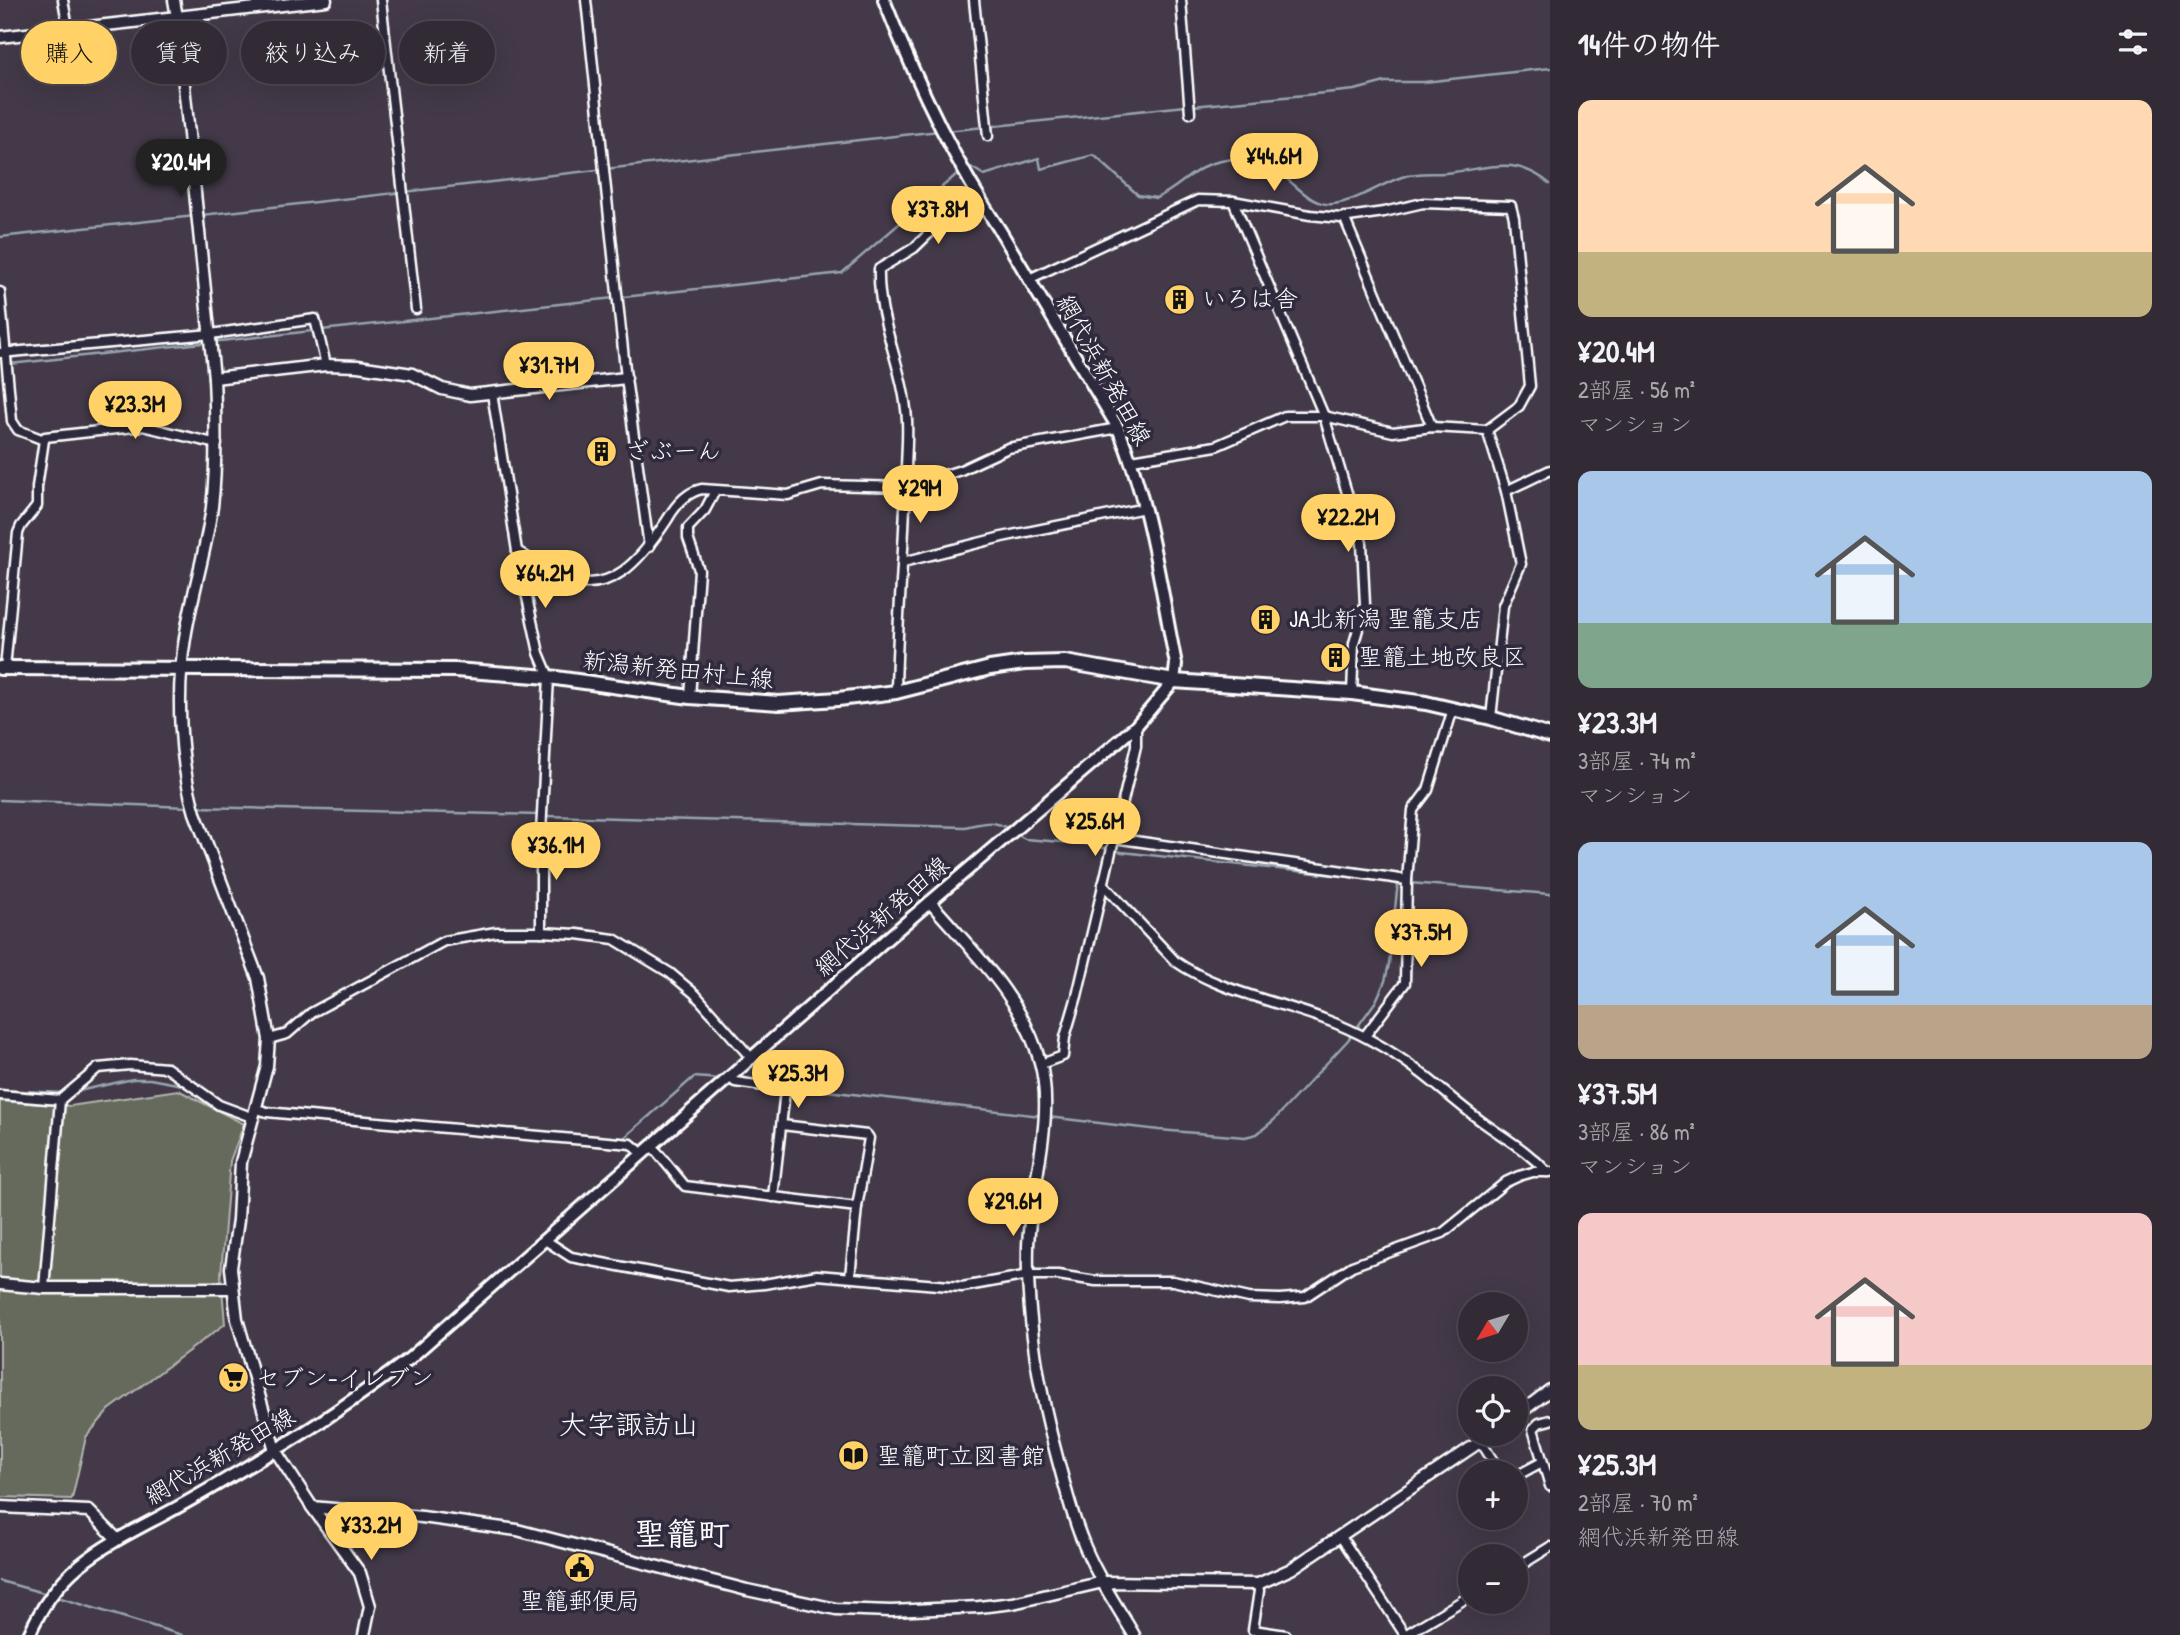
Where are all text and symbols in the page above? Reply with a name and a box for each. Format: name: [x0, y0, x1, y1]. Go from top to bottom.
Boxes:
chip: 購入: [21, 21, 117, 84]
chip: 賃貸: [131, 21, 227, 84]
chip: 絞り込み: [241, 21, 385, 84]
chip: 新着: [399, 21, 495, 84]
icon: filters: [2114, 23, 2152, 61]
text: 14件の物件: [1578, 24, 1720, 64]
pin: ¥44.6M: [1217, 134, 1331, 193]
pin: ¥20.4M: [124, 140, 238, 199]
text: ¥44.6M: [1246, 140, 1302, 171]
text: ¥20.4M: [152, 146, 210, 177]
icon: home: [1802, 146, 1928, 272]
pin: ¥37.8M: [881, 187, 995, 246]
text: ¥37.8M: [908, 193, 968, 224]
building icon: いろは舎: [1162, 282, 1196, 316]
place label: いろは舎: [1202, 282, 1298, 314]
street label: 網代浜新発田線: [1050, 288, 1160, 451]
text: ¥20.4M: [1578, 331, 1655, 371]
pin: ¥31.7M: [492, 342, 606, 402]
text: ¥31.7M: [519, 349, 579, 380]
text: 2部屋 · 56 m²: [1578, 374, 1695, 405]
pin: ¥23.3M: [78, 382, 192, 441]
text: ¥23.3M: [105, 388, 165, 419]
text: マンション: [1578, 408, 1692, 439]
building icon: ざぶーん: [585, 434, 619, 468]
place label: ざぶーん: [625, 434, 721, 466]
pin: ¥29M: [879, 466, 961, 525]
text: ¥29M: [898, 472, 942, 503]
pin: ¥22.2M: [1291, 494, 1405, 554]
text: ¥22.2M: [1317, 501, 1379, 532]
icon: home: [1802, 517, 1928, 643]
pin: ¥64.2M: [488, 550, 602, 610]
text: ¥64.2M: [516, 557, 574, 588]
building icon: JA北新潟 聖籠支店: [1249, 602, 1283, 636]
place label: JA北新潟 聖籠支店: [1289, 602, 1483, 634]
building icon: 聖籠土地改良区: [1318, 640, 1352, 674]
place label: 聖籠土地改良区: [1358, 640, 1526, 672]
street label: 新潟新発田村上線: [581, 643, 775, 695]
text: ¥23.3M: [1578, 702, 1657, 742]
text: 3部屋 · 74 m²: [1578, 745, 1696, 776]
text: マンション: [1578, 779, 1692, 810]
pin: ¥25.6M: [1038, 798, 1152, 858]
text: ¥25.6M: [1066, 805, 1124, 836]
pin: ¥36.1M: [499, 822, 613, 882]
text: ¥36.1M: [527, 829, 585, 860]
street label: 網代浜新発田線: [807, 848, 955, 982]
icon: home: [1802, 888, 1928, 1014]
pin: ¥37.5M: [1364, 909, 1478, 969]
text: ¥37.5M: [1391, 916, 1451, 947]
pin: ¥25.3M: [741, 1050, 855, 1110]
text: ¥25.3M: [768, 1057, 828, 1088]
text: ¥37.5M: [1578, 1073, 1657, 1113]
text: 3部屋 · 86 m²: [1578, 1116, 1695, 1147]
text: マンション: [1578, 1150, 1692, 1181]
pin: ¥29.6M: [956, 1178, 1070, 1238]
text: ¥29.6M: [984, 1185, 1042, 1216]
icon: home: [1802, 1259, 1928, 1385]
north arrow: [1458, 1292, 1528, 1362]
map controls: [1458, 1292, 1528, 1614]
supermarket icon: セブン-イレブン: [216, 1361, 250, 1395]
place label: セブン-イレブン: [256, 1361, 434, 1393]
button: locate: [1458, 1376, 1528, 1446]
street label: 網代浜新発田線: [139, 1399, 300, 1511]
district label: 大字諏訪山: [559, 1405, 699, 1443]
library icon: 聖籠町立図書館: [837, 1439, 871, 1473]
place label: 聖籠町立図書館: [877, 1439, 1045, 1471]
text: ¥25.3M: [1578, 1444, 1656, 1484]
button: +: [1458, 1460, 1528, 1530]
text: 2部屋 · 70 m²: [1578, 1487, 1698, 1518]
pin: ¥33.2M: [314, 1502, 428, 1562]
text: ¥33.2M: [341, 1509, 401, 1540]
district label: 聖籠町: [634, 1512, 730, 1555]
text: 網代浜新発田線: [1578, 1521, 1739, 1552]
button: −: [1458, 1544, 1528, 1614]
public building icon: 聖籠郵便局: [563, 1550, 597, 1584]
place label: 聖籠郵便局: [520, 1584, 640, 1616]

